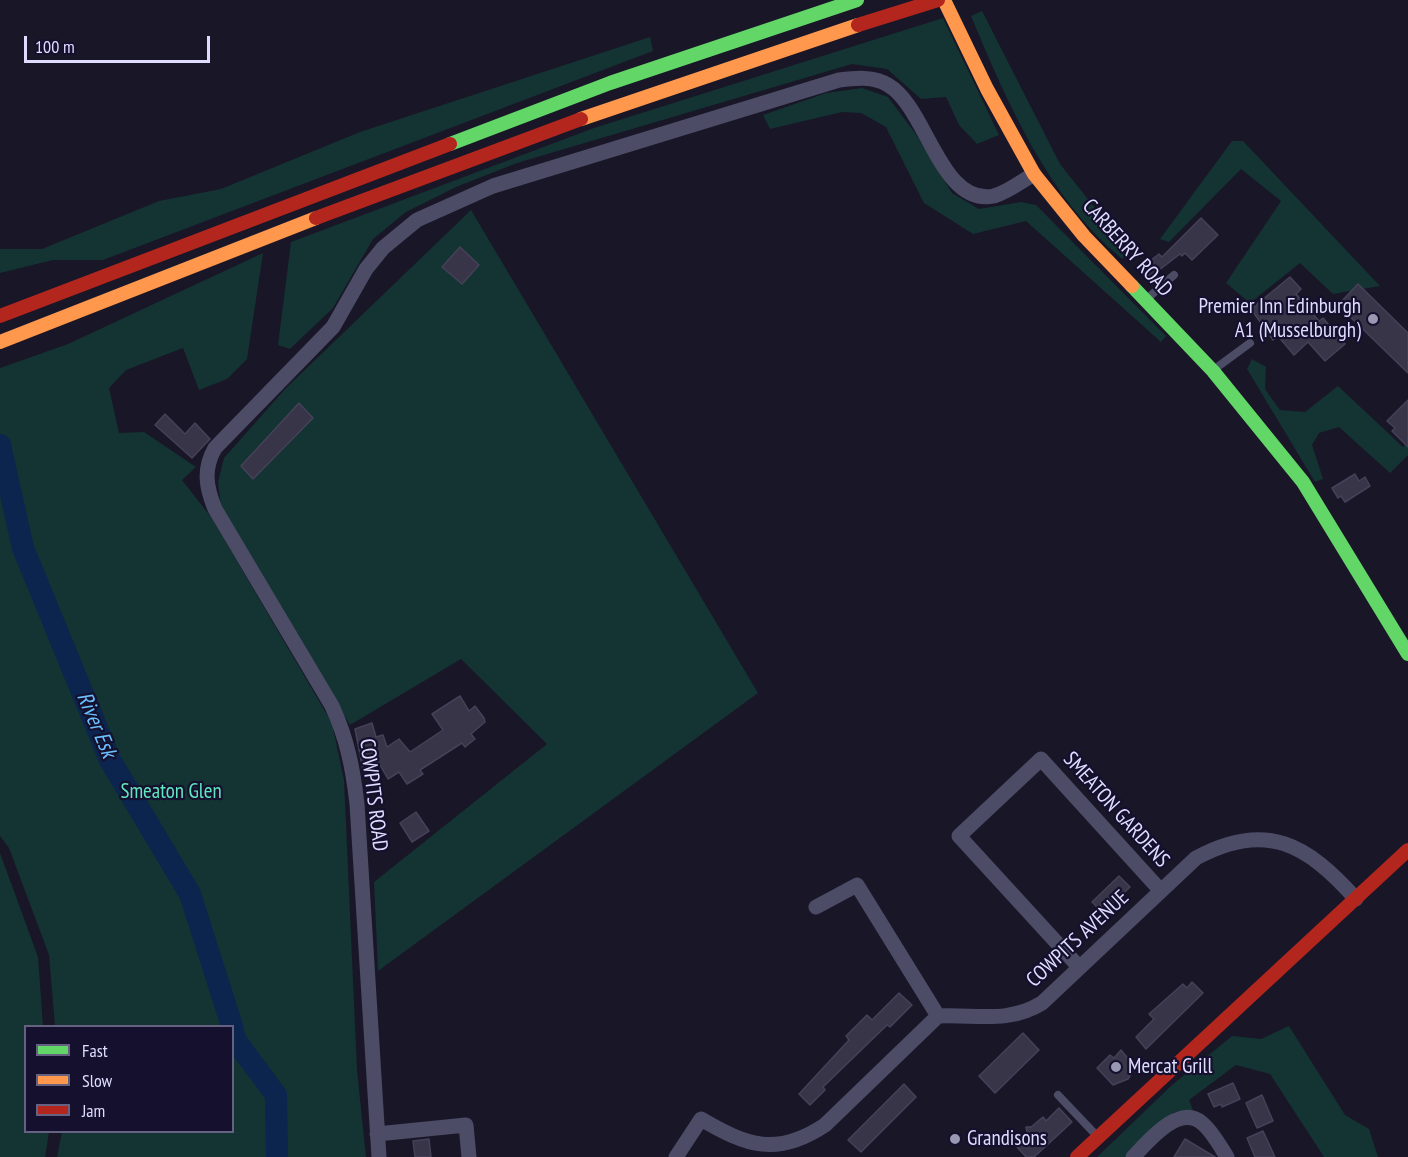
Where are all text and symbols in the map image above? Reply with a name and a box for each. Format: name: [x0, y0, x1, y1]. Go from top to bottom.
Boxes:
scale bar: [27, 24, 213, 62]
text: 100 m: [35, 35, 75, 58]
street label: CARBERRY ROAD: [1077, 194, 1177, 302]
place label: Premier Inn Edinburgh A1 (Musselburgh): [1199, 294, 1361, 344]
marker: Premier Inn Edinburgh A1 (Musselburgh): [1366, 312, 1380, 326]
water label: River Esk: [70, 688, 122, 762]
street label: COWPITS ROAD: [354, 737, 392, 853]
street label: SMEATON GARDENS: [1058, 747, 1174, 873]
park label: Smeaton Glen: [120, 779, 222, 805]
street label: COWPITS AVENUE: [1022, 885, 1134, 993]
legend: [24, 1025, 234, 1133]
text: Fast: [82, 1039, 108, 1062]
place label: Mercat Grill: [1128, 1054, 1212, 1080]
marker: Mercat Grill: [1109, 1060, 1123, 1074]
text: Slow: [82, 1069, 112, 1092]
text: Jam: [82, 1099, 105, 1122]
place label: Grandisons: [967, 1126, 1047, 1152]
marker: Grandisons: [948, 1132, 962, 1146]

